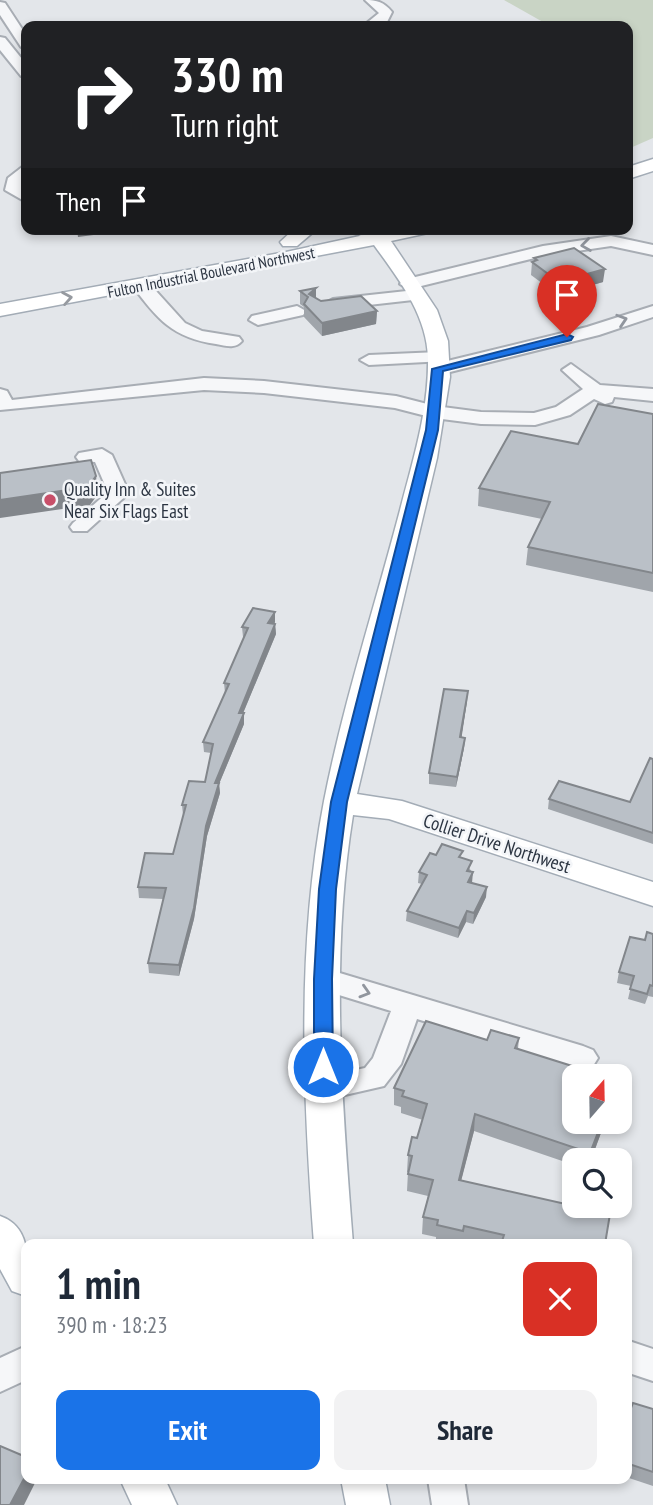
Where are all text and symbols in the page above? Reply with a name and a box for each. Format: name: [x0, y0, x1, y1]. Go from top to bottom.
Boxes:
text: 330 m: [171, 42, 284, 106]
icon: right: [56, 49, 147, 140]
text: Turn right: [171, 104, 279, 146]
icon: arrive: [115, 182, 153, 220]
text: Then: [56, 185, 101, 218]
one-way arrow: [580, 237, 592, 252]
street label: Fulton Industrial Boulevard Northwest: [106, 242, 317, 302]
pin: [537, 265, 597, 337]
icon: arrive: [548, 276, 586, 314]
one-way arrow: [61, 292, 73, 307]
one-way arrow: [616, 314, 628, 329]
place label: Quality Inn & Suites Near Six Flags East: [64, 477, 196, 523]
marker: Quality Inn & Suites Near Six Flags East: [42, 492, 58, 508]
street label: Collier Drive Northwest: [420, 808, 574, 878]
one-way arrow: [359, 984, 371, 999]
position arrow: [286, 1030, 360, 1104]
north arrow: [562, 1064, 632, 1134]
map controls: [562, 1064, 632, 1218]
button: search: [562, 1148, 632, 1218]
text: 1 min: [56, 1256, 141, 1311]
button: close: [523, 1262, 597, 1336]
text: 390 m · 18:23: [56, 1310, 168, 1339]
button: Exit: [56, 1390, 320, 1470]
button: Share: [334, 1390, 597, 1470]

